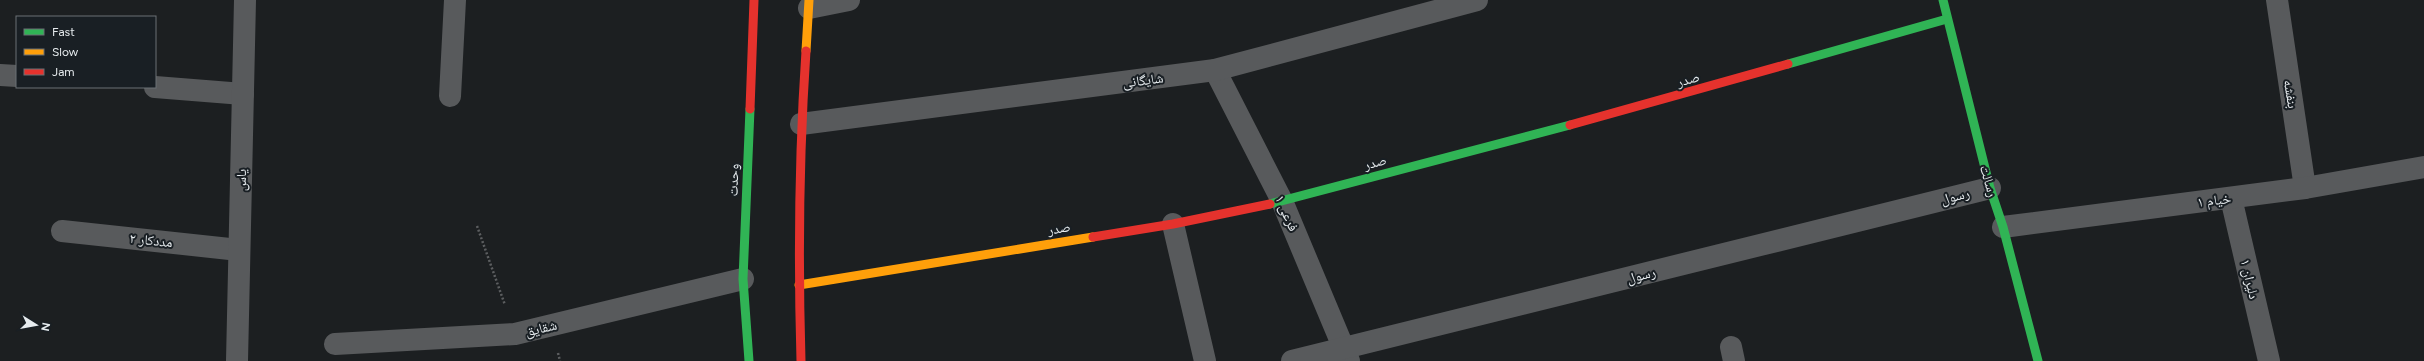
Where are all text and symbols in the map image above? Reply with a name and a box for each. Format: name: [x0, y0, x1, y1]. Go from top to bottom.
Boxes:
legend: [16, 16, 156, 88]
text: Fast: [52, 25, 75, 39]
text: Slow: [52, 45, 79, 59]
text: Jam: [52, 65, 75, 79]
street label: صدر: [1674, 68, 1702, 91]
street label: شایگانی: [1122, 70, 1164, 91]
street label: بنفشه: [2280, 78, 2301, 110]
street label: صدر: [1361, 151, 1388, 174]
street label: وحدت: [724, 163, 743, 197]
street label: رسالت: [1976, 163, 2001, 199]
street label: یاس: [233, 168, 250, 191]
street label: رسول: [1939, 185, 1971, 208]
street label: خیام ۱: [2196, 190, 2232, 212]
street label: فرعی ۱: [1271, 192, 1302, 234]
street label: صدر: [1045, 218, 1072, 239]
street label: مددکار ۲: [129, 230, 173, 251]
street label: دلیران ۱: [2237, 257, 2262, 301]
street label: رسول: [1625, 264, 1657, 287]
north arrow: [16, 305, 56, 345]
street label: شقایق: [524, 317, 559, 341]
text: N: [38, 321, 53, 332]

